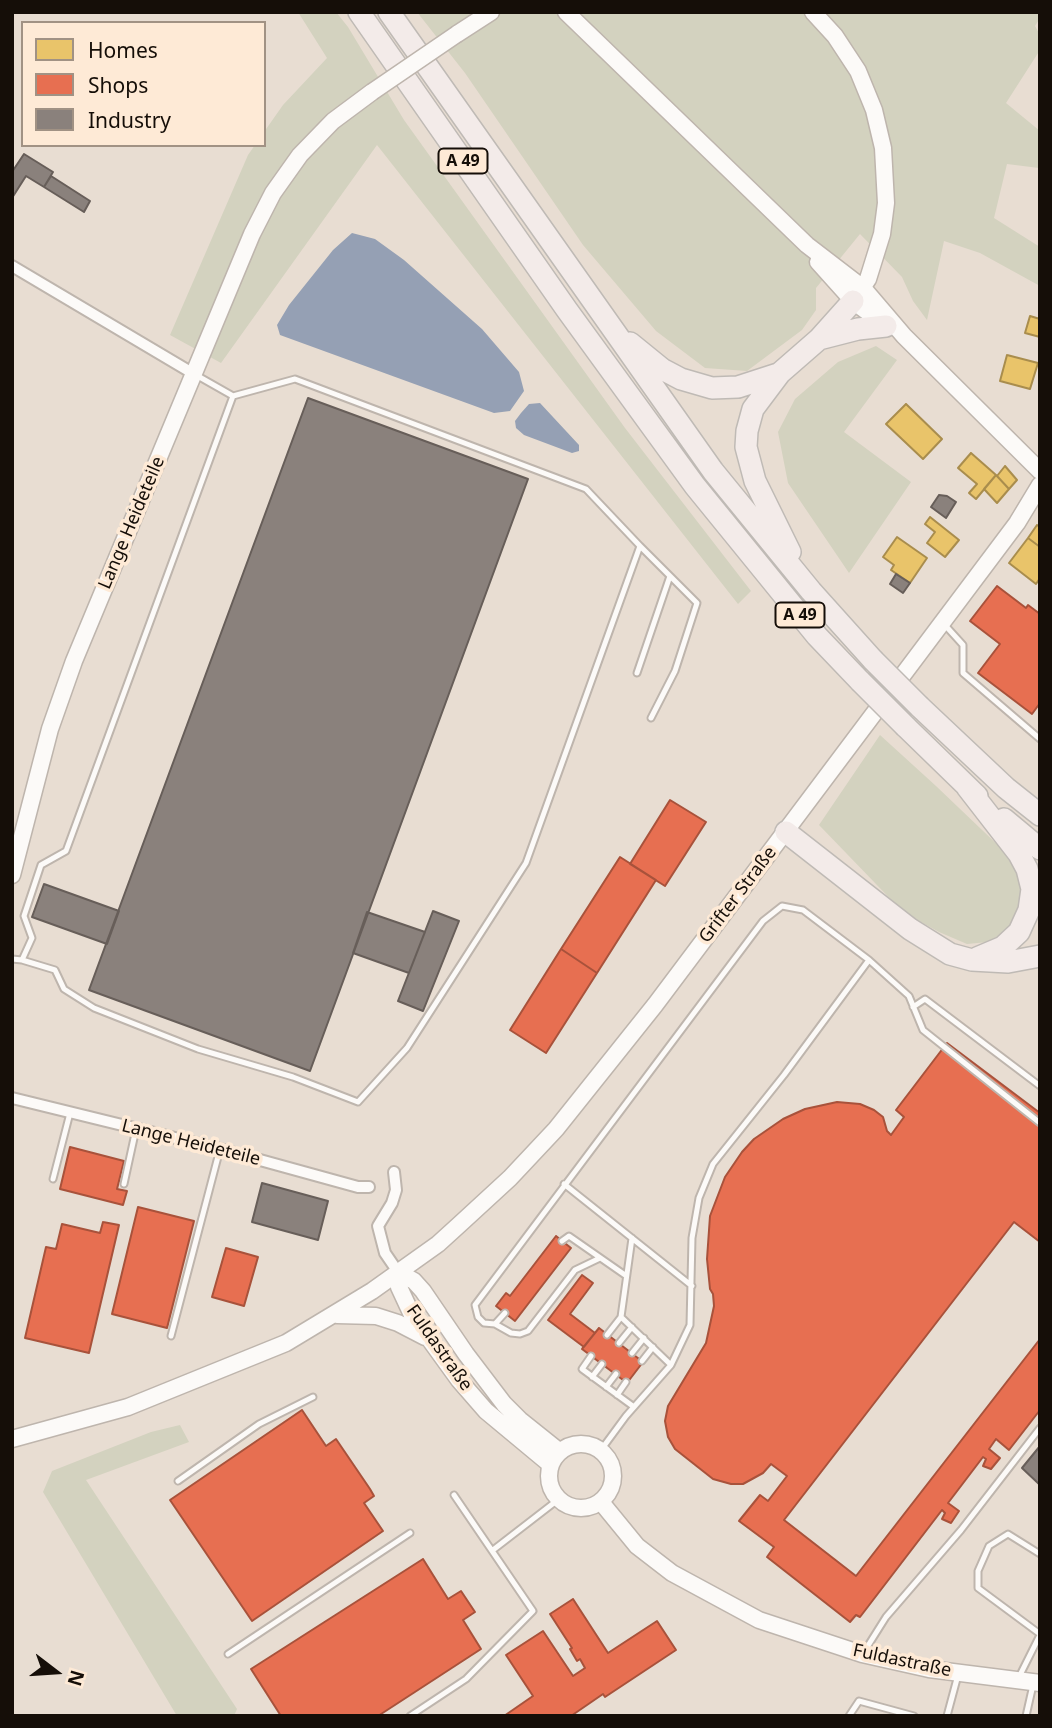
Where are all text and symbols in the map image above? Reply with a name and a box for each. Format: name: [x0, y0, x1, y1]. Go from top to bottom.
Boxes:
legend: [21, 21, 266, 147]
text: Homes: [88, 36, 158, 64]
text: Shops: [88, 71, 148, 99]
text: Industry: [88, 106, 171, 134]
road number: A 49: [438, 148, 488, 174]
street label: Lange Heideteile: [94, 453, 170, 593]
road number: A 49: [776, 602, 824, 628]
street label: Grifter Straße: [695, 842, 781, 948]
street label: Lange Heideteile: [119, 1115, 263, 1171]
street label: Fuldastraße: [401, 1301, 477, 1395]
north arrow: [21, 1637, 91, 1707]
street label: Fuldastraße: [851, 1640, 953, 1682]
text: N: [61, 1667, 91, 1689]

